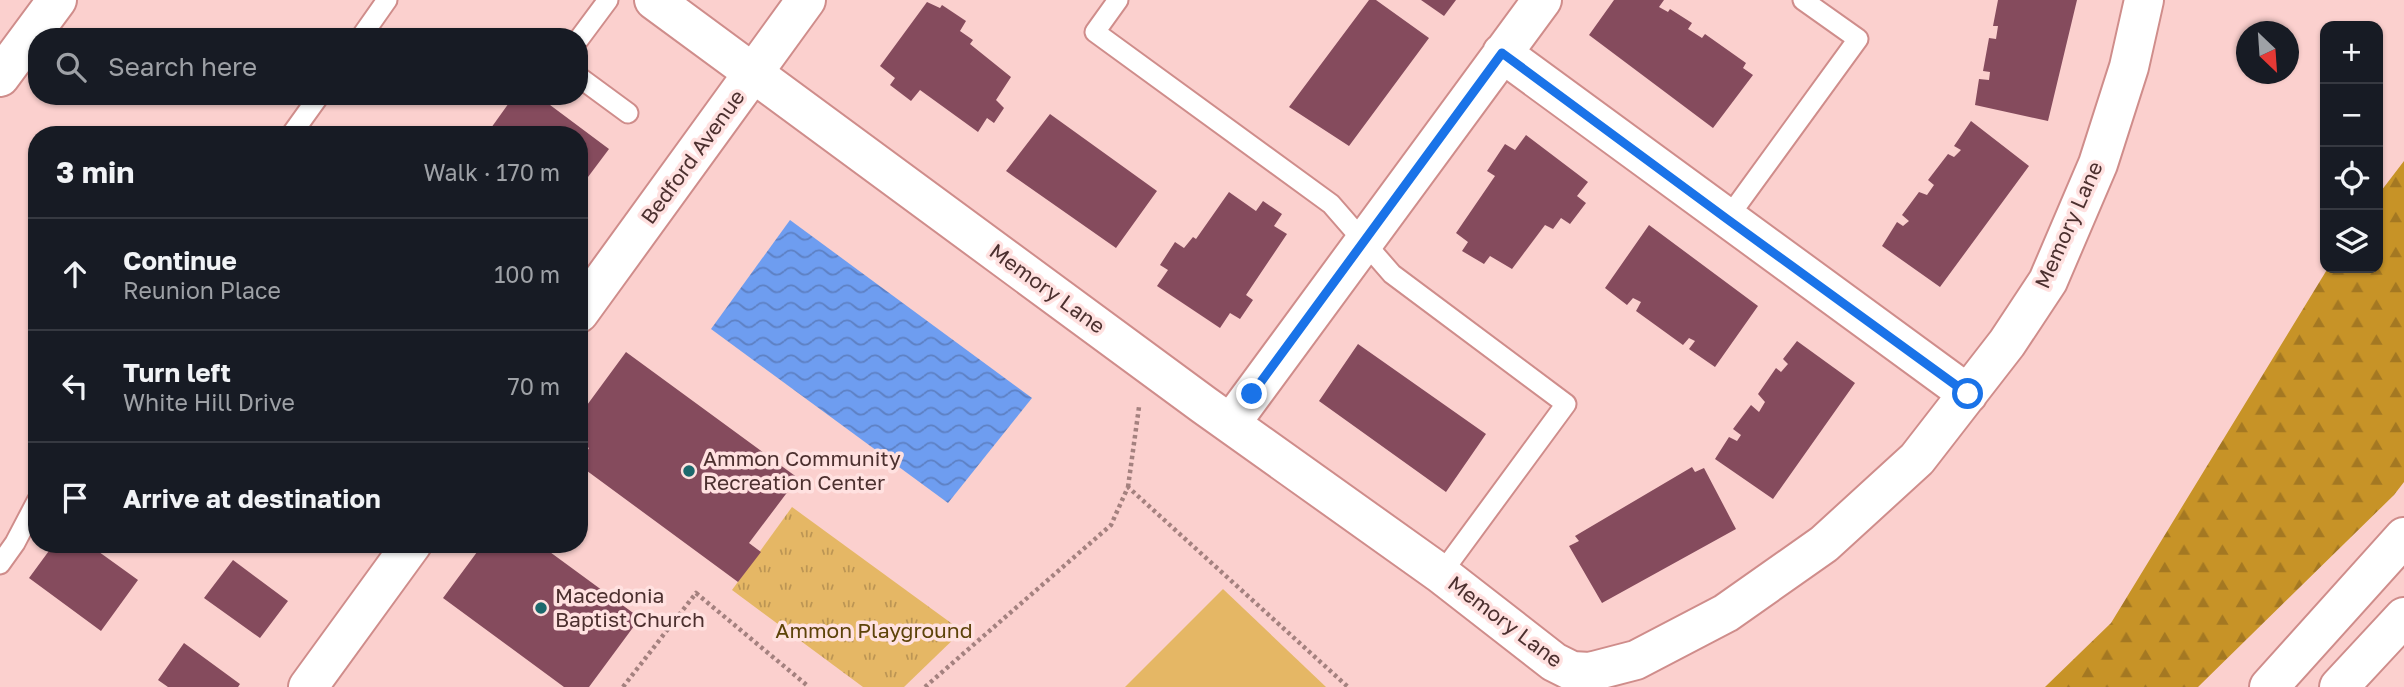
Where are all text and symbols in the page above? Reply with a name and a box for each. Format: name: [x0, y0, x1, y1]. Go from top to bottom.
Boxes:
north arrow: [2236, 21, 2299, 84]
map controls: [2320, 21, 2383, 273]
button: +: [2320, 21, 2383, 84]
search box: [28, 28, 588, 105]
icon: search: [52, 48, 90, 86]
text: Search here: [108, 51, 257, 82]
street label: Bedford Avenue: [635, 84, 750, 229]
button: −: [2320, 84, 2383, 147]
button: locate: [2320, 147, 2383, 210]
text: 3 min: [56, 154, 134, 190]
street label: Memory Lane: [2028, 157, 2108, 292]
text: Walk · 170 m: [423, 158, 560, 186]
button: layers: [2320, 210, 2383, 273]
street label: Memory Lane: [985, 238, 1110, 339]
text: Continue: [123, 245, 237, 276]
icon: ahead: [56, 255, 94, 293]
text: 100 m: [494, 260, 560, 288]
text: Reunion Place: [123, 276, 281, 304]
text: Turn left: [123, 357, 231, 388]
icon: left: [56, 367, 94, 405]
text: 70 m: [507, 372, 560, 400]
route end: [1236, 378, 1267, 409]
route start: [1952, 378, 1983, 409]
text: White Hill Drive: [123, 388, 295, 416]
place label: Ammon Community Recreation Center: [703, 445, 901, 495]
marker: Ammon Community Recreation Center: [681, 463, 697, 479]
icon: arrive: [56, 479, 94, 517]
text: Arrive at destination: [123, 483, 381, 514]
street label: Memory Lane: [1443, 570, 1568, 673]
place label: Macedonia Baptist Church: [555, 582, 705, 632]
marker: Macedonia Baptist Church: [533, 600, 549, 616]
park label: Ammon Playground: [775, 617, 973, 643]

